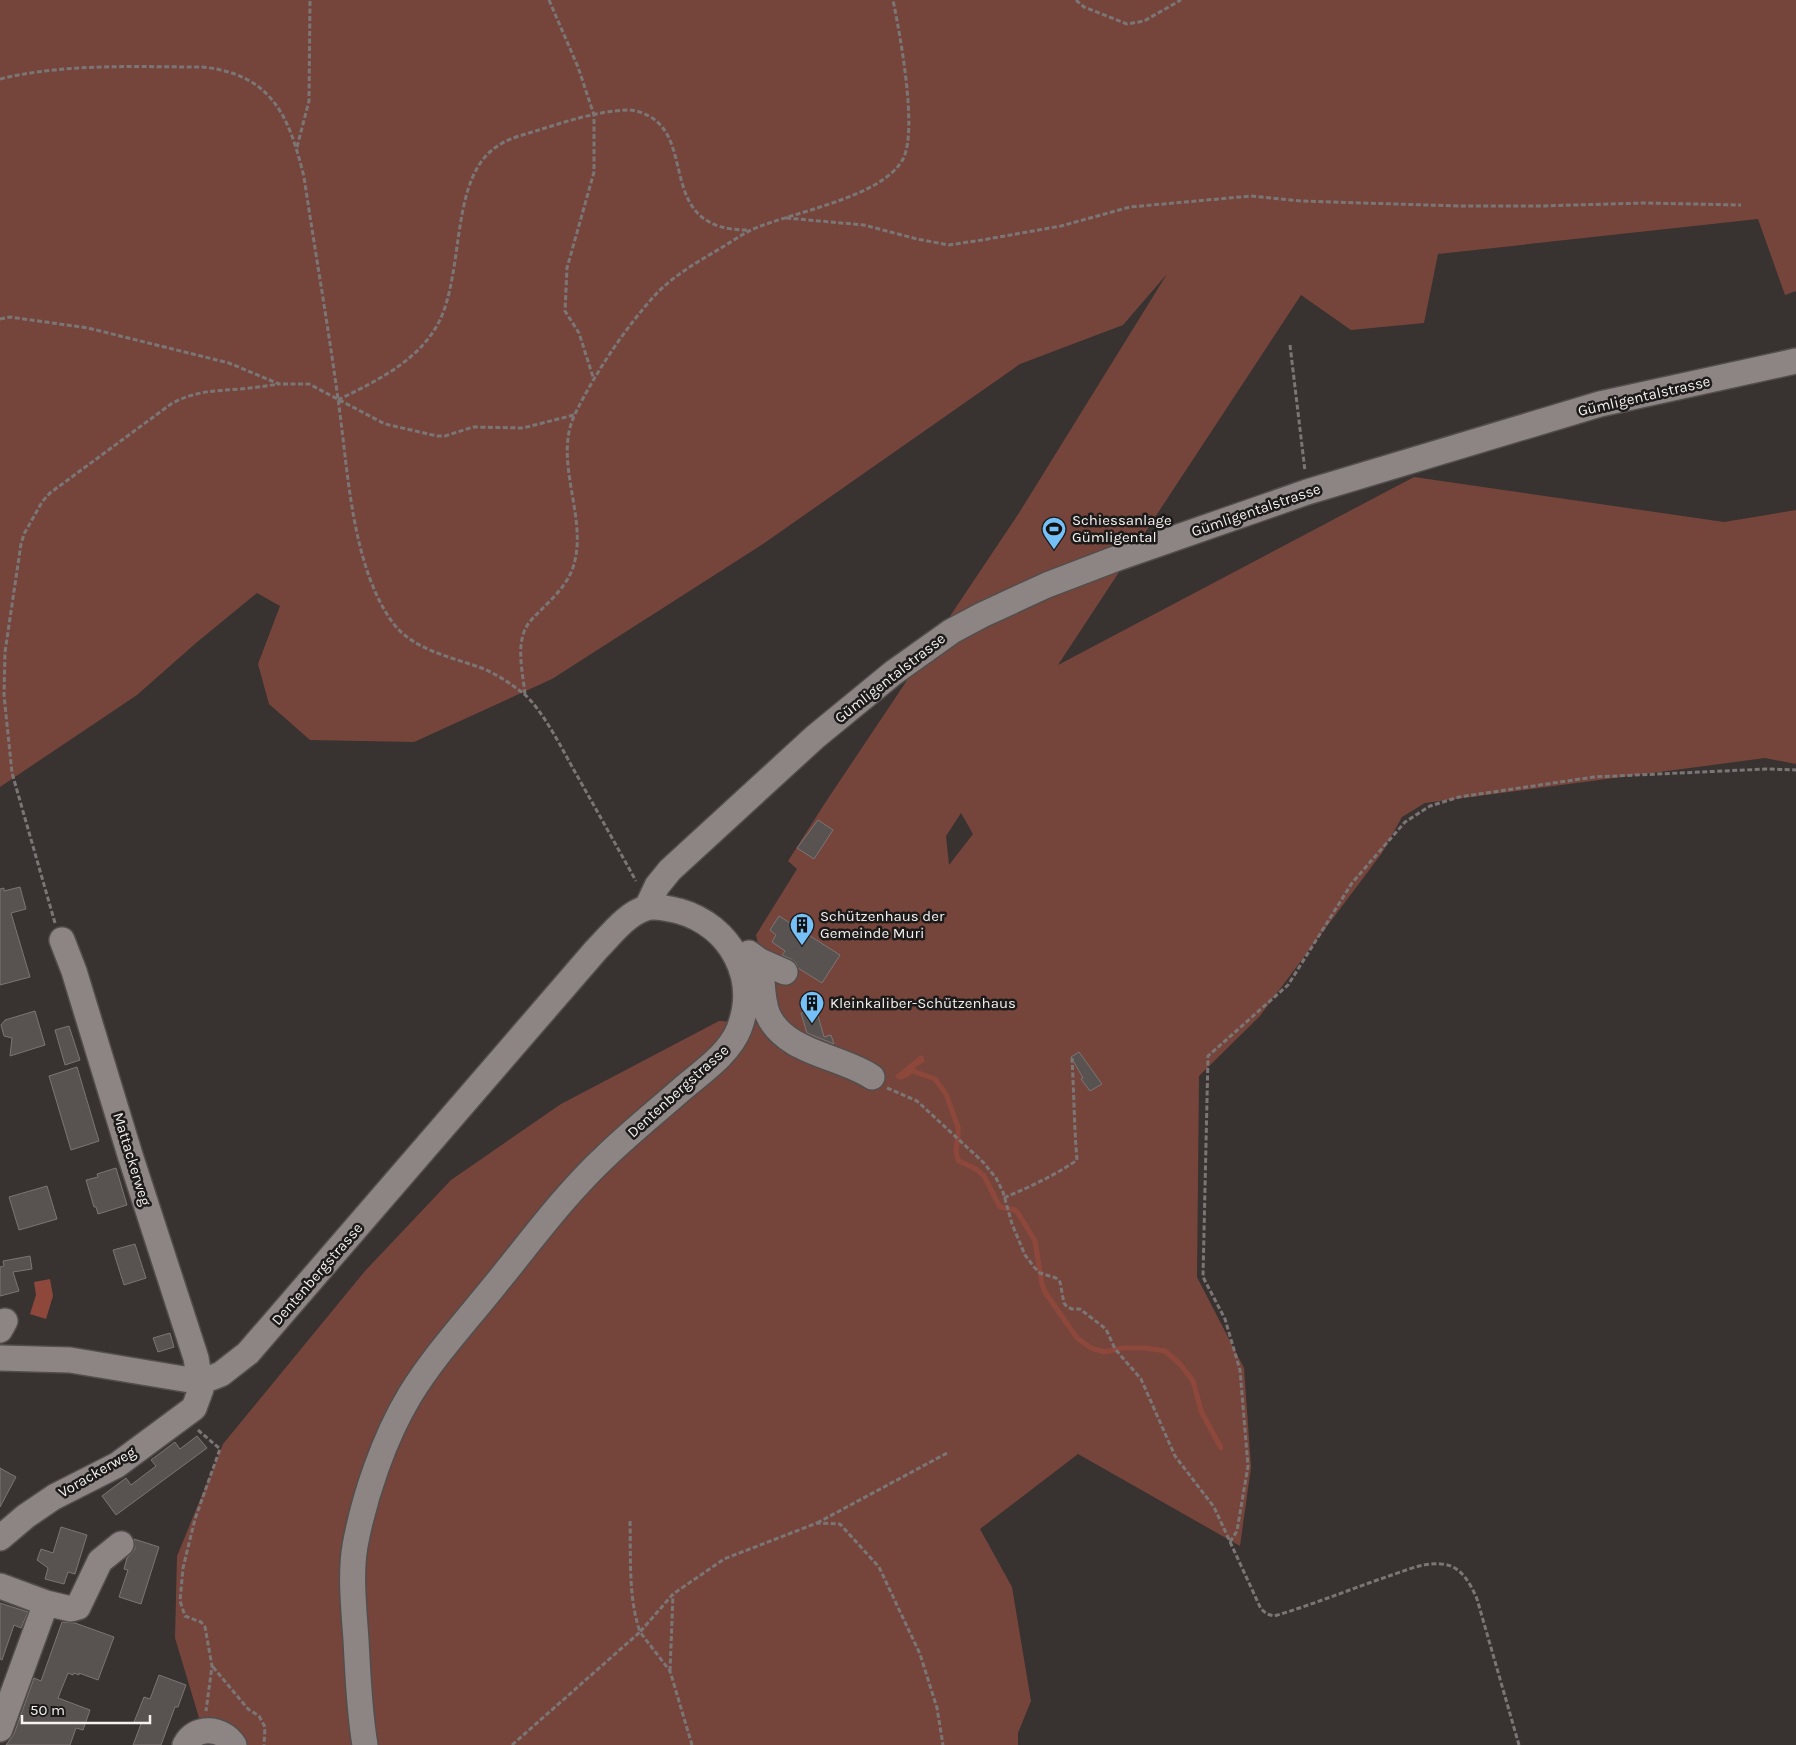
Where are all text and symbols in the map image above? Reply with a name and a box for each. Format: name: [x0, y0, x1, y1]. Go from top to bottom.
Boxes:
street label: Gümligentalstrasse: [1576, 372, 1712, 420]
street label: Gümligentalstrasse: [1189, 479, 1323, 541]
place label: Schiessanlage Gümligental: [1072, 511, 1172, 546]
sports icon: Schiessanlage Gümligental: [1041, 516, 1067, 550]
street label: Gümligentalstrasse: [831, 629, 949, 727]
place label: Schützenhaus der Gemeinde Muri: [820, 907, 945, 942]
building icon: Schützenhaus der Gemeinde Muri: [789, 912, 815, 946]
building icon: Kleinkaliber-Schützenhaus: [799, 990, 825, 1024]
place label: Kleinkaliber-Schützenhaus: [830, 994, 1016, 1012]
street label: Dentenbergstrasse: [624, 1041, 732, 1141]
street label: Mattackerweg: [109, 1110, 155, 1208]
street label: Dentenbergstrasse: [268, 1219, 366, 1329]
street label: Vorackerweg: [55, 1442, 139, 1501]
scale bar: [22, 1692, 150, 1724]
text: 50 m: [30, 1701, 65, 1719]

